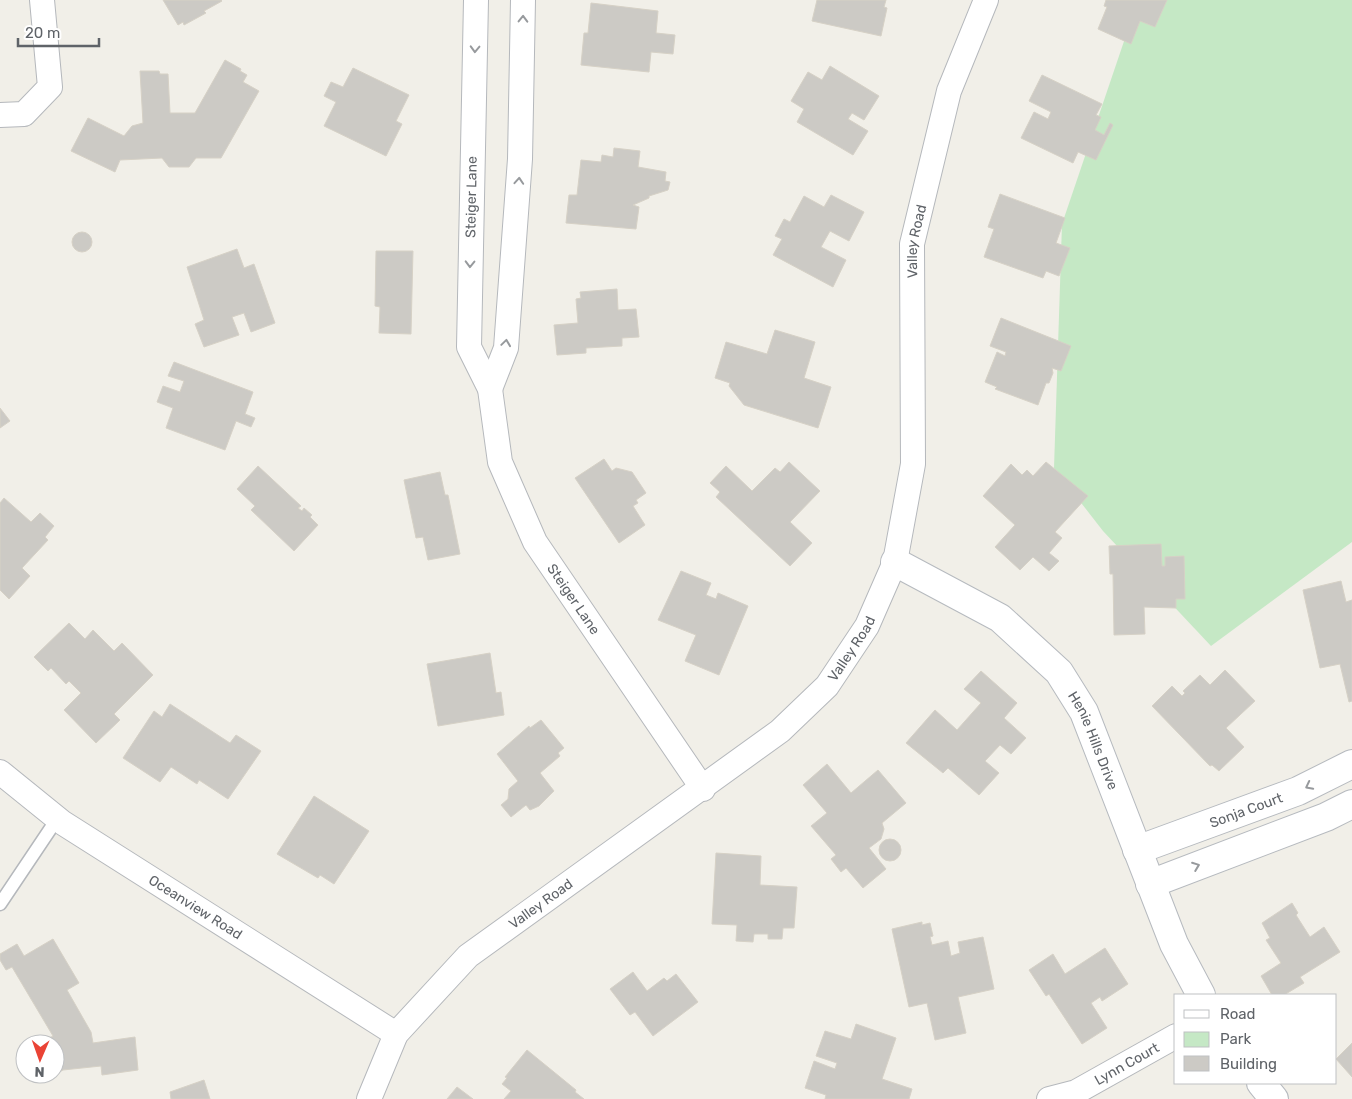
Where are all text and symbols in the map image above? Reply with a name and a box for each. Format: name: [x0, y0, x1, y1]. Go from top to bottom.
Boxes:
scale bar: [18, 15, 99, 47]
one-way arrow: [518, 15, 528, 22]
text: 20 m: [25, 24, 60, 42]
one-way arrow: [470, 45, 480, 53]
street label: Steiger Lane: [462, 156, 481, 238]
one-way arrow: [513, 177, 524, 185]
street label: Valley Road: [903, 203, 930, 278]
one-way arrow: [465, 260, 475, 268]
one-way arrow: [500, 339, 511, 347]
street label: Steiger Lane: [543, 561, 604, 638]
street label: Valley Road: [824, 614, 879, 685]
street label: Henie Hills Drive: [1064, 688, 1121, 792]
one-way arrow: [1305, 780, 1314, 790]
street label: Sonja Court: [1207, 789, 1285, 832]
one-way arrow: [1191, 862, 1200, 872]
street label: Oceanview Road: [145, 871, 245, 943]
street label: Valley Road: [506, 875, 576, 933]
legend: [1174, 994, 1337, 1084]
text: Road: [1220, 1005, 1256, 1023]
text: Park: [1220, 1030, 1251, 1048]
north arrow: [15, 1034, 65, 1084]
street label: Lynn Court: [1092, 1039, 1163, 1089]
text: Building: [1220, 1055, 1277, 1073]
text: N: [34, 1063, 45, 1080]

